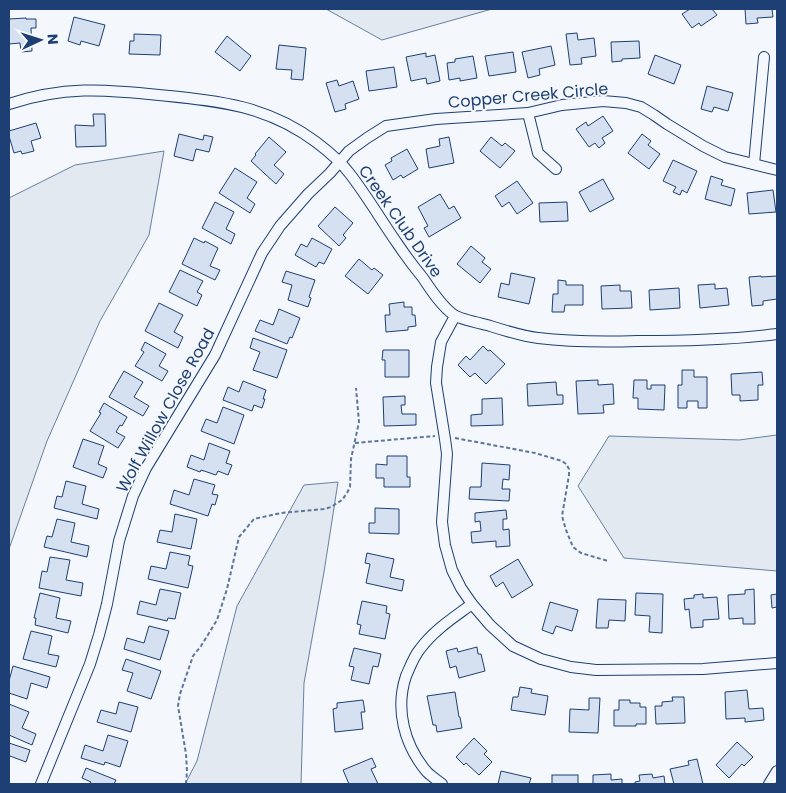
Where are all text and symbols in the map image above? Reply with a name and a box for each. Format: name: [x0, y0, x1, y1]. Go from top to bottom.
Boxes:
north arrow: [15, 15, 65, 65]
text: N: [43, 33, 63, 45]
street label: Copper Creek Circle: [447, 77, 609, 114]
street label: Creek Club Drive: [353, 160, 448, 282]
street label: Wolf Willow Close Road: [111, 324, 220, 497]

